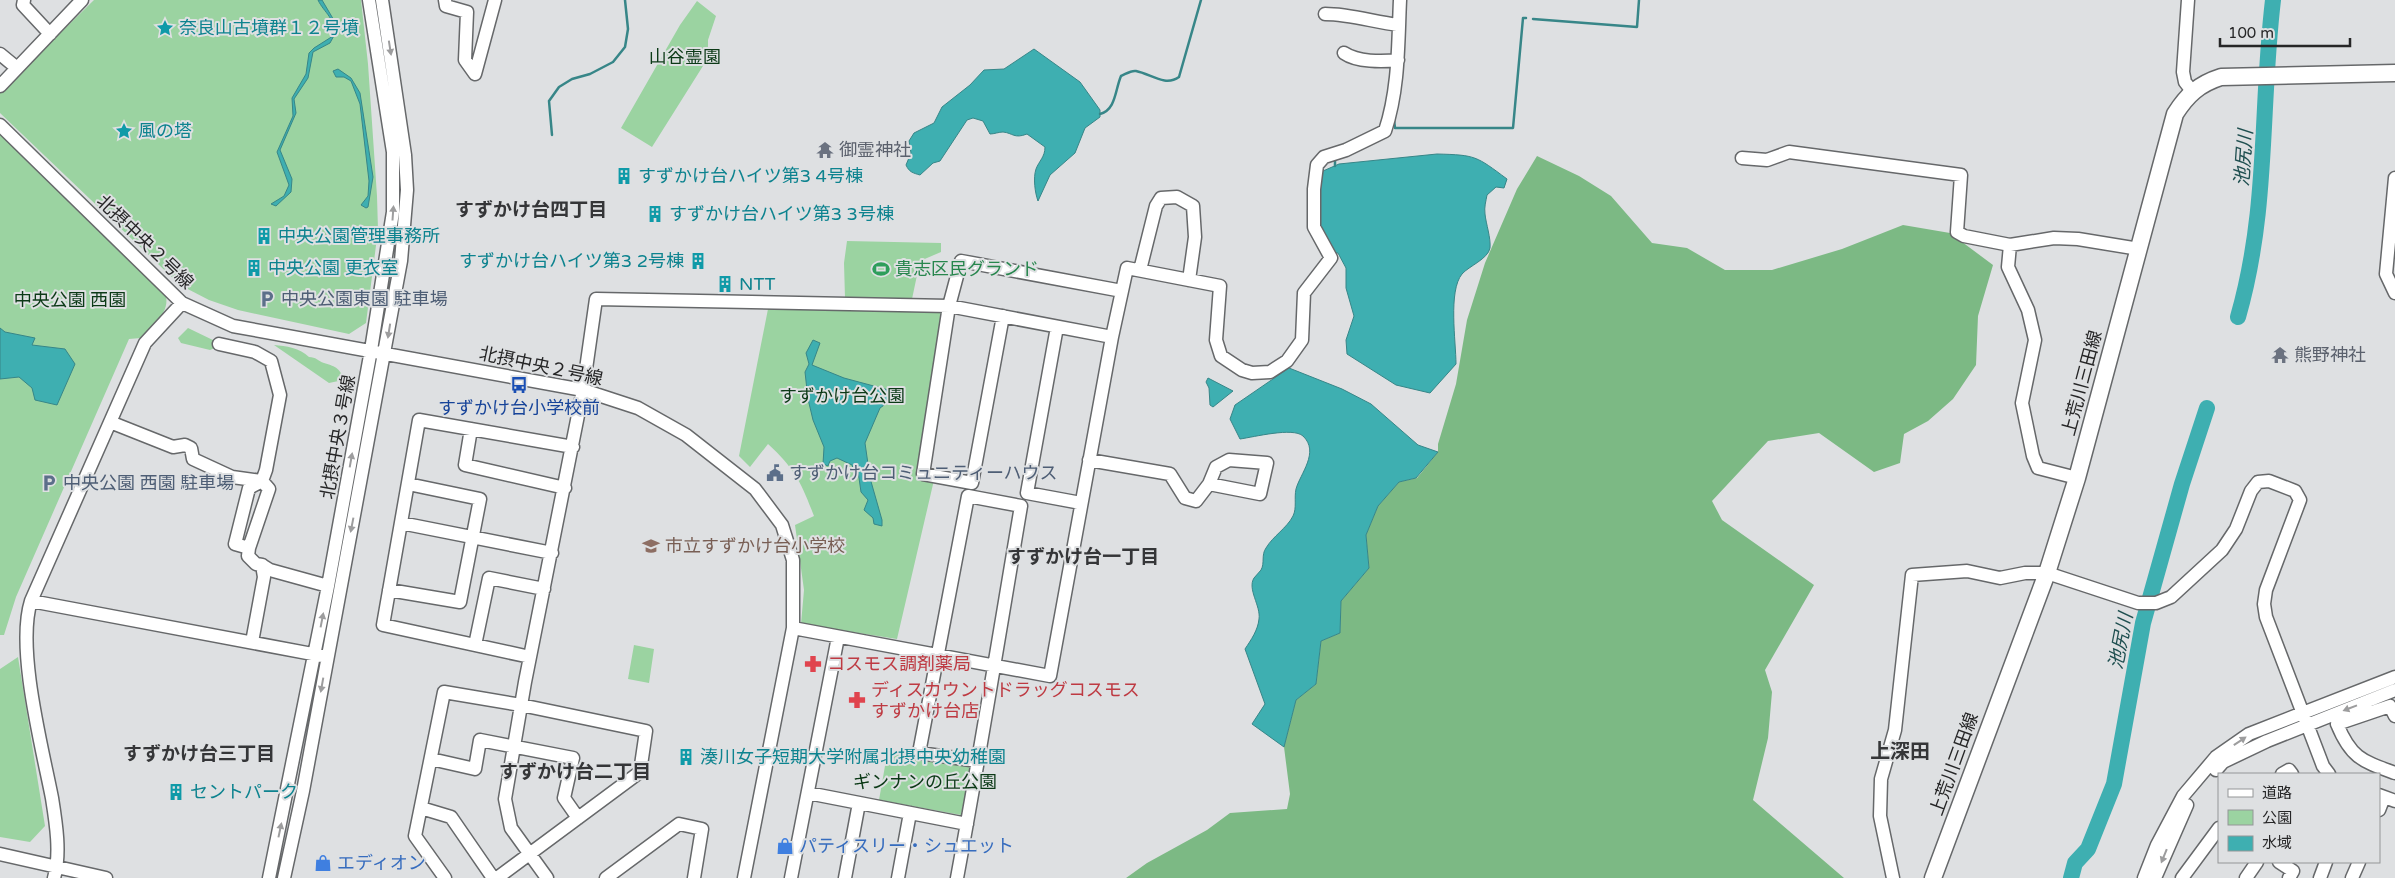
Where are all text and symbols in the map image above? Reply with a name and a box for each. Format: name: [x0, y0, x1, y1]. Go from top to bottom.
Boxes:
scale bar: [2220, 15, 2350, 47]
place label: 奈良山古墳群１２号墳: [179, 17, 359, 39]
place icon: 奈良山古墳群１２号墳: [155, 18, 175, 38]
text: 100 m: [2228, 24, 2274, 42]
one-way arrow: [386, 41, 394, 57]
park label: 山谷霊園: [649, 46, 721, 68]
place label: 風の塔: [138, 120, 192, 142]
place icon: 風の塔: [114, 121, 134, 141]
water label: 池尻川: [2231, 127, 2257, 187]
place label: 御霊神社: [839, 139, 911, 161]
temple icon: 御霊神社: [815, 140, 835, 160]
place label: すずかけ台ハイツ第3 4号棟: [638, 165, 863, 187]
building icon: すずかけ台ハイツ第3 4号棟: [614, 166, 634, 186]
street label: 北摂中央２号線: [92, 190, 198, 294]
district label: すずかけ台四丁目: [455, 199, 607, 221]
place label: すずかけ台ハイツ第3 3号棟: [669, 203, 894, 225]
building icon: すずかけ台ハイツ第3 3号棟: [645, 204, 665, 224]
one-way arrow: [389, 205, 397, 221]
place label: 中央公園管理事務所: [278, 225, 440, 247]
building icon: 中央公園管理事務所: [254, 226, 274, 246]
place label: すずかけ台ハイツ第3 2号棟: [459, 250, 684, 272]
building icon: すずかけ台ハイツ第3 2号棟: [688, 251, 708, 271]
place label: 中央公園 更衣室: [268, 257, 399, 279]
building icon: 中央公園 更衣室: [244, 258, 264, 278]
place label: 貴志区民グランド: [895, 258, 1039, 280]
sports icon: 貴志区民グランド: [871, 259, 891, 279]
place label: NTT: [739, 273, 775, 295]
building icon: NTT: [715, 274, 735, 294]
place label: 中央公園東園 駐車場: [281, 288, 448, 310]
park label: 中央公園 西園: [14, 289, 126, 311]
parking icon: 中央公園東園 駐車場: [257, 289, 277, 309]
one-way arrow: [384, 323, 392, 339]
street label: 上荒川三田線: [2057, 328, 2107, 438]
street label: 北摂中央２号線: [477, 342, 605, 390]
place label: 熊野神社: [2294, 344, 2366, 366]
temple icon: 熊野神社: [2270, 345, 2290, 365]
street label: 北摂中央３号線: [316, 373, 360, 501]
bus stop icon: すずかけ台小学校前: [509, 375, 529, 395]
park label: すずかけ台公園: [779, 385, 905, 407]
place label: すずかけ台小学校前: [438, 397, 600, 419]
one-way arrow: [348, 451, 356, 467]
place label: すずかけ台コミュニティーハウス: [789, 462, 1058, 484]
public building icon: すずかけ台コミュニティーハウス: [765, 463, 785, 483]
place label: 中央公園 西園 駐車場: [63, 472, 234, 494]
parking icon: 中央公園 西園 駐車場: [39, 473, 59, 493]
one-way arrow: [348, 517, 356, 533]
place label: 市立すずかけ台小学校: [665, 535, 845, 557]
school or university icon: 市立すずかけ台小学校: [641, 536, 661, 556]
district label: すずかけ台一丁目: [1007, 546, 1159, 568]
water label: 池尻川: [2105, 609, 2138, 671]
one-way arrow: [318, 611, 326, 627]
place label: コスモス調剤薬局: [827, 653, 971, 675]
pharmacy icon: コスモス調剤薬局: [803, 654, 823, 674]
one-way arrow: [318, 677, 326, 693]
place label: ディスカウントドラッグコスモス すずかけ台店: [871, 679, 1140, 722]
pharmacy icon: ディスカウントドラッグコスモス すずかけ台店: [847, 690, 867, 710]
one-way arrow: [2342, 705, 2357, 712]
street label: 上荒川三田線: [1925, 709, 1983, 819]
one-way arrow: [2233, 736, 2247, 745]
district label: 上深田: [1870, 740, 1930, 764]
district label: すずかけ台三丁目: [123, 743, 275, 765]
place label: 湊川女子短期大学附属北摂中央幼稚園: [700, 746, 1006, 768]
building icon: 湊川女子短期大学附属北摂中央幼稚園: [676, 747, 696, 767]
district label: すずかけ台二丁目: [499, 761, 651, 783]
park label: ギンナンの丘公園: [853, 771, 997, 793]
legend: [2218, 773, 2380, 863]
place label: セントパーク: [190, 781, 298, 803]
building icon: セントパーク: [166, 782, 186, 802]
text: 道路: [2262, 784, 2292, 802]
text: 公園: [2262, 809, 2292, 827]
one-way arrow: [276, 823, 284, 838]
text: 水域: [2262, 834, 2292, 852]
place label: パティスリー・シュエット: [799, 835, 1014, 857]
shop icon: パティスリー・シュエット: [775, 836, 795, 856]
one-way arrow: [2160, 849, 2168, 864]
place label: エディオン: [337, 852, 426, 874]
shop icon: エディオン: [313, 853, 333, 873]

